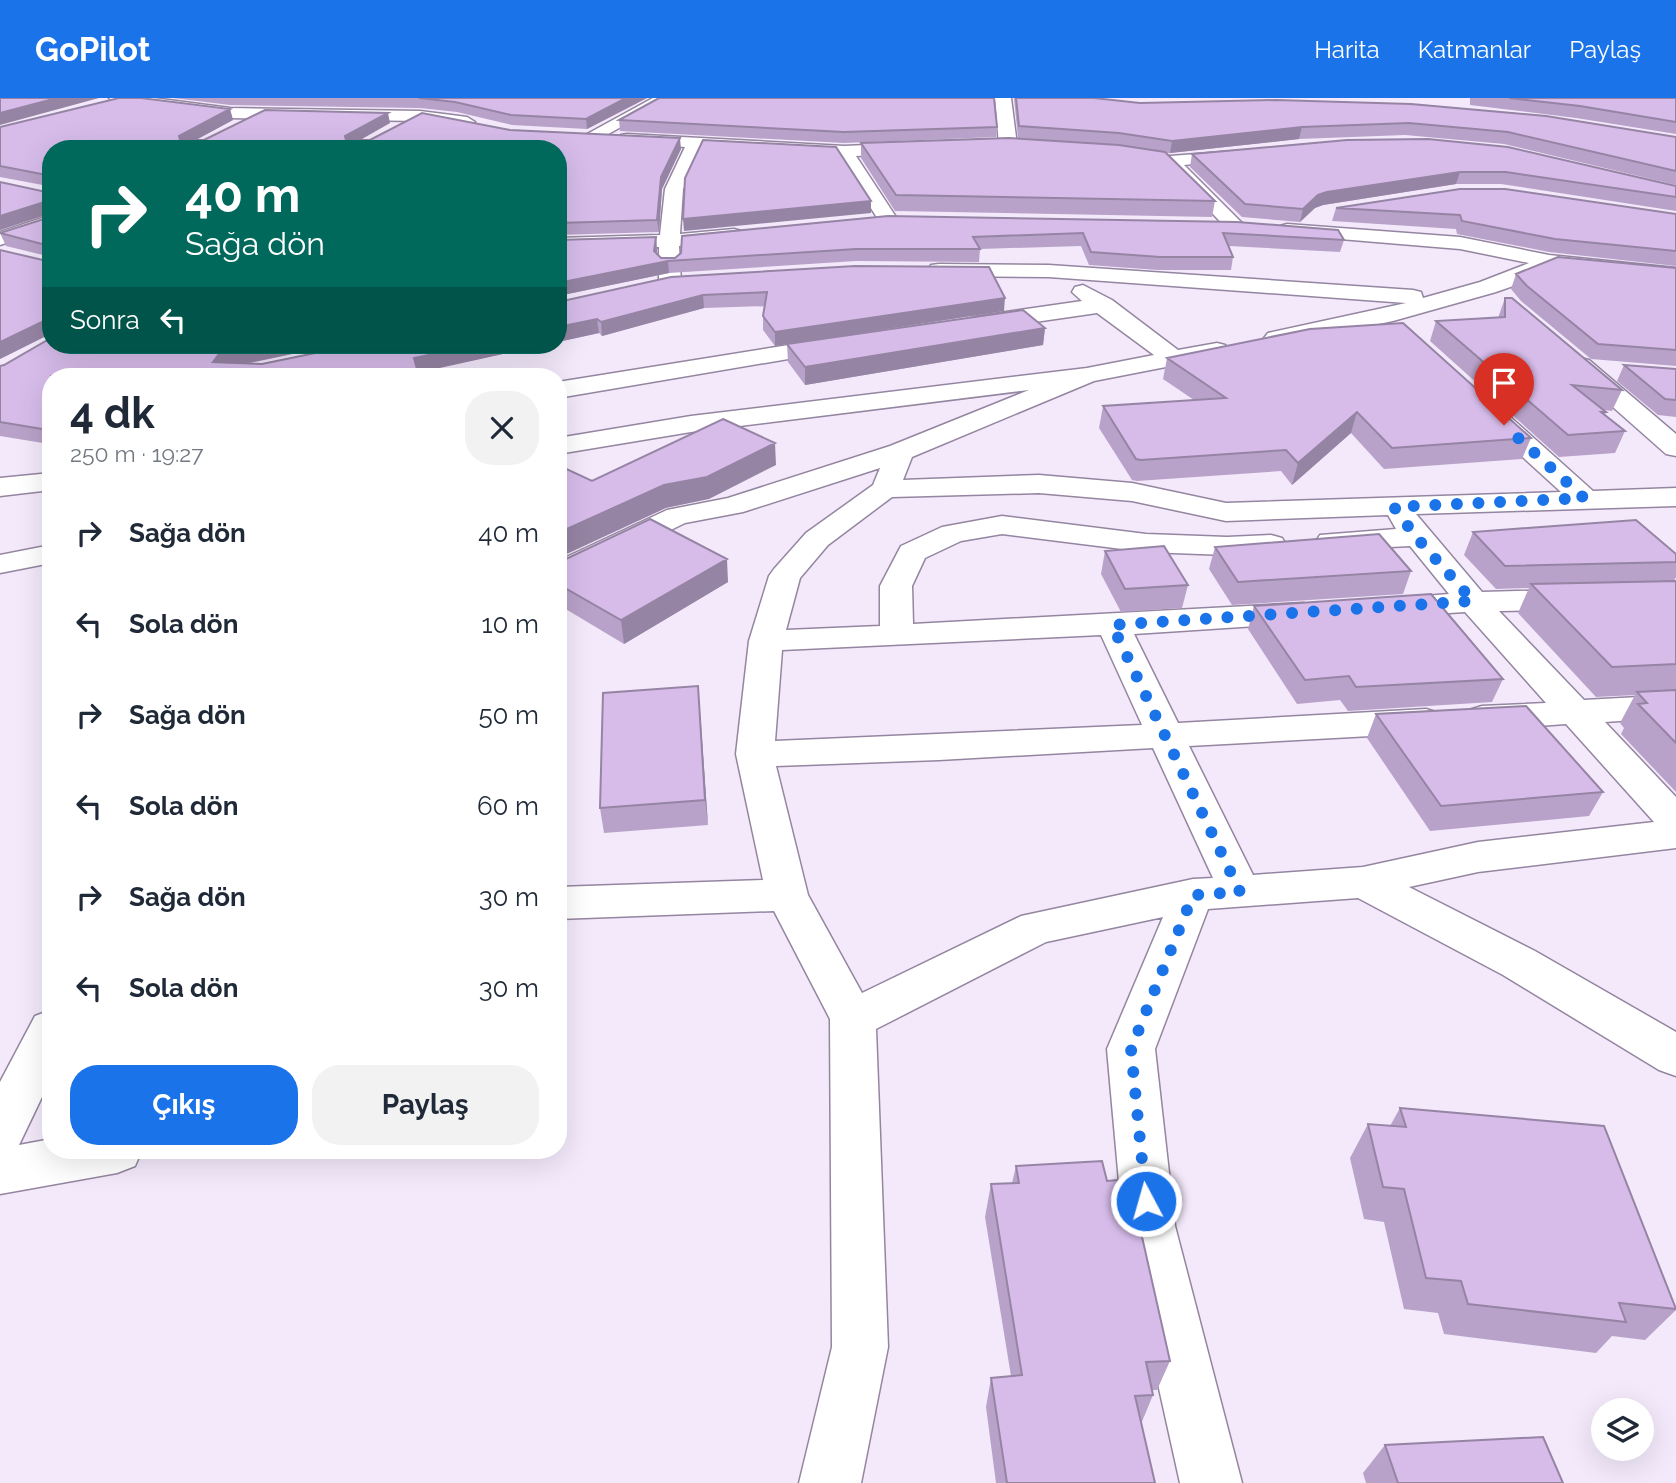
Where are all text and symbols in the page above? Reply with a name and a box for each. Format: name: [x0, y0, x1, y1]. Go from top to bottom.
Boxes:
text: GoPilot: [35, 30, 150, 69]
text: Harita: [1314, 35, 1380, 64]
text: Katmanlar: [1418, 35, 1531, 64]
text: Paylaş: [1569, 35, 1641, 64]
text: 40 m: [185, 166, 300, 223]
icon: right: [70, 168, 161, 259]
text: Sağa dön: [185, 225, 325, 262]
icon: left: [154, 301, 192, 339]
text: Sonra: [70, 305, 140, 335]
pin: [1474, 353, 1534, 425]
icon: arrive: [1485, 364, 1523, 402]
text: 4 dk: [70, 389, 155, 438]
button: close: [465, 391, 539, 465]
text: 250 m · 19:27: [70, 440, 204, 467]
icon: right: [70, 514, 108, 552]
text: Sağa dön: [129, 518, 246, 548]
text: 40 m: [478, 518, 539, 548]
icon: left: [70, 605, 108, 643]
text: Sola dön: [129, 609, 238, 639]
text: 10 m: [481, 609, 539, 639]
icon: right: [70, 696, 108, 734]
text: Sağa dön: [129, 700, 246, 730]
text: 50 m: [478, 700, 539, 730]
icon: left: [70, 787, 108, 825]
text: Sola dön: [129, 791, 238, 821]
text: 60 m: [477, 791, 539, 821]
icon: right: [70, 878, 108, 916]
text: Sağa dön: [129, 882, 246, 912]
text: 30 m: [479, 882, 539, 912]
icon: left: [70, 969, 108, 1007]
text: Sola dön: [129, 973, 238, 1003]
text: 30 m: [479, 973, 539, 1003]
button: Çıkış: [70, 1065, 298, 1145]
button: Paylaş: [312, 1065, 539, 1145]
position arrow: [1109, 1164, 1183, 1238]
map controls: [1591, 1398, 1654, 1461]
button: layers: [1591, 1398, 1654, 1461]

